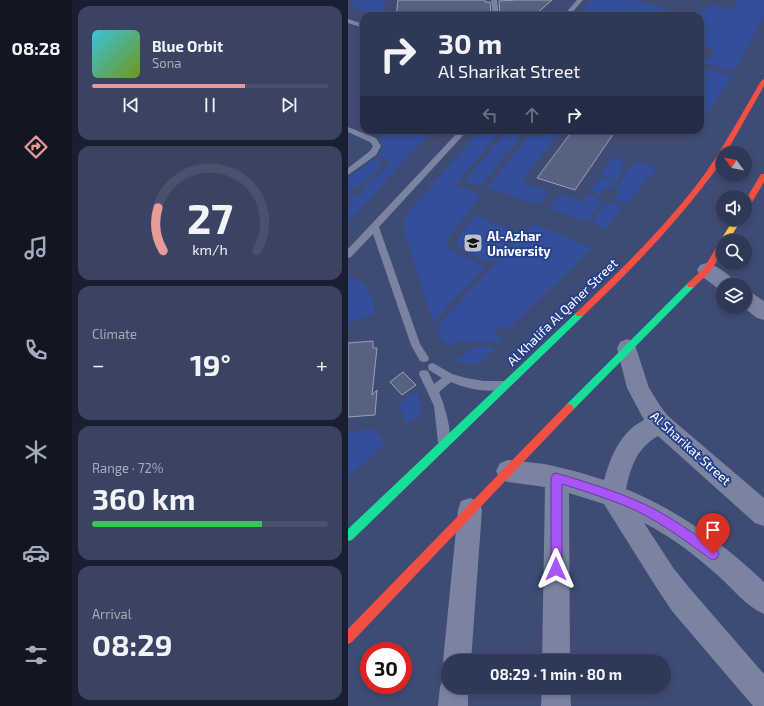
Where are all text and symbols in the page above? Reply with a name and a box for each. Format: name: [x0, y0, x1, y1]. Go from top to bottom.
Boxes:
text: 30 m: [438, 26, 502, 60]
icon: right: [372, 28, 424, 80]
text: 08:28: [12, 37, 60, 59]
text: Blue Orbit: [152, 37, 223, 55]
text: Sona: [152, 55, 181, 71]
text: Al Sharikat Street: [438, 60, 580, 82]
icon: previous: [120, 94, 142, 116]
icon: pause: [199, 94, 221, 116]
icon: next: [278, 94, 300, 116]
icon: left: [479, 104, 501, 126]
icon: ahead: [521, 104, 543, 126]
icon: right: [563, 104, 585, 126]
icon: directions: [22, 133, 50, 161]
north arrow: [716, 146, 752, 182]
map controls: [716, 146, 752, 314]
button: sound: [716, 190, 752, 226]
text: 27: [187, 192, 233, 242]
place label: Al-Azhar University: [487, 228, 551, 259]
school or university icon: Al-Azhar University: [462, 232, 484, 254]
icon: music: [22, 234, 50, 262]
button: search: [716, 234, 752, 270]
text: km/h: [192, 241, 228, 258]
street label: Al Khalifa Al Qaher Street: [503, 255, 621, 369]
button: layers: [716, 278, 752, 314]
text: Climate: [92, 326, 137, 342]
icon: phone: [22, 336, 50, 364]
text: 19°: [190, 346, 231, 382]
text: −: [92, 351, 105, 377]
text: +: [316, 351, 328, 377]
street label: Al Sharikat Street: [647, 408, 735, 488]
icon: climate: [22, 438, 50, 466]
text: Range · 72%: [92, 460, 163, 476]
text: 360 km: [92, 480, 195, 516]
pin: [696, 513, 730, 554]
icon: arrive: [702, 519, 724, 541]
icon: car: [22, 539, 50, 567]
position arrow: [535, 548, 577, 590]
text: Arrival: [92, 606, 132, 622]
text: 08:29: [92, 626, 172, 662]
icon: filters: [22, 641, 50, 669]
speed limit sign: 30: [360, 642, 412, 694]
text: 08:29 · 1 min · 80 m: [490, 665, 622, 683]

